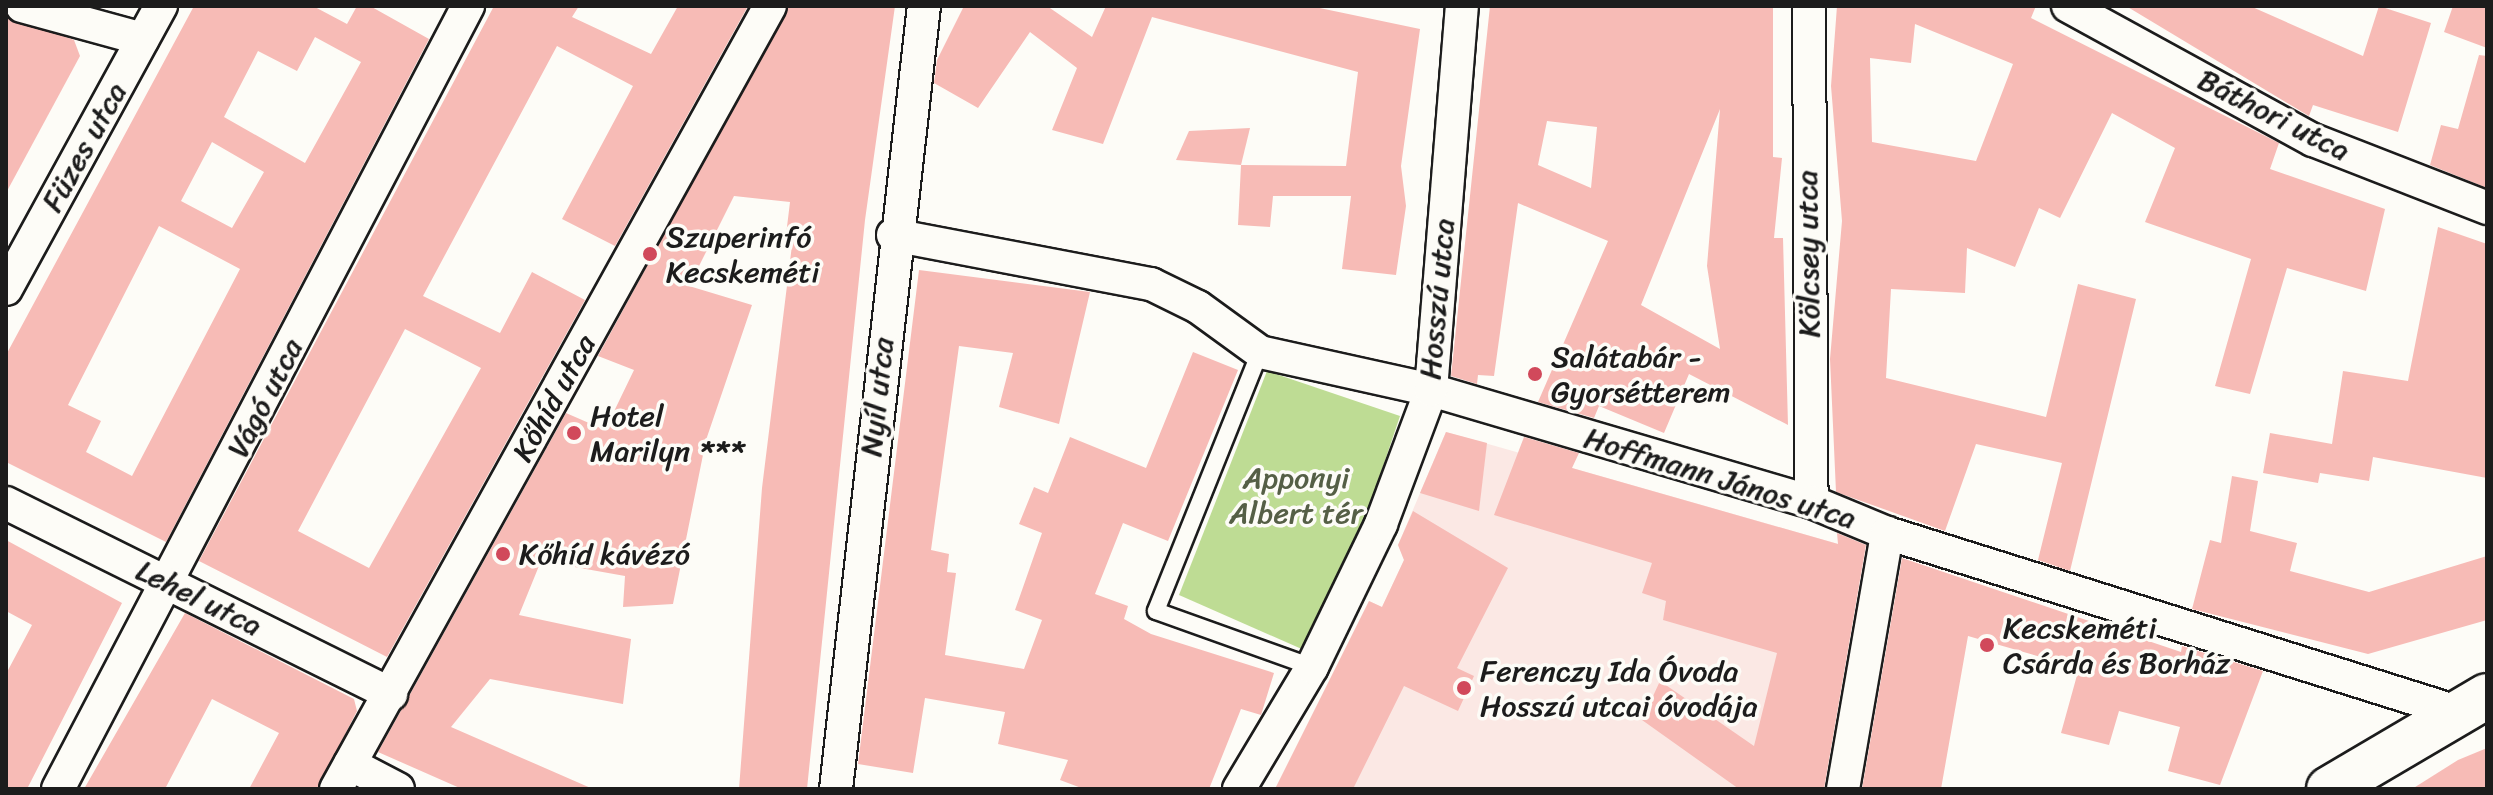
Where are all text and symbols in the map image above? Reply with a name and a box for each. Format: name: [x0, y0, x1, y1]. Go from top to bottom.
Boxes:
street label: Báthori utca: [2192, 61, 2356, 169]
street label: Füzes utca: [34, 76, 134, 218]
street label: Kölcsey utca: [1789, 170, 1827, 338]
street label: Hosszú utca: [1412, 217, 1462, 381]
place label: Szuperinfó Kecskeméti: [666, 219, 820, 290]
marker: Szuperinfó Kecskeméti: [641, 245, 659, 263]
street label: Kőhíd utca: [504, 328, 604, 468]
street label: Vágó utca: [220, 333, 310, 463]
street label: Nyíl utca: [853, 335, 901, 459]
place label: Salátabár - Gyorsétterem: [1551, 339, 1731, 410]
marker: Salátabár - Gyorsétterem: [1526, 365, 1544, 383]
place label: Hotel Marilyn ***: [590, 398, 744, 468]
street label: Hoffmann János utca: [1580, 419, 1860, 537]
marker: Hotel Marilyn ***: [565, 424, 583, 442]
park label: Apponyi Albert tér: [1229, 460, 1363, 530]
place label: Kőhíd kávézó: [519, 536, 690, 572]
marker: Kőhíd kávézó: [494, 545, 512, 563]
street label: Lehel utca: [130, 552, 268, 644]
place label: Kecskeméti Csárda és Borház: [2003, 610, 2230, 680]
marker: Kecskeméti Csárda és Borház: [1978, 636, 1996, 654]
place label: Ferenczy Ida Óvoda Hosszú utcai óvodája: [1480, 653, 1757, 724]
marker: Ferenczy Ida Óvoda Hosszú utcai óvodája: [1455, 679, 1473, 697]

